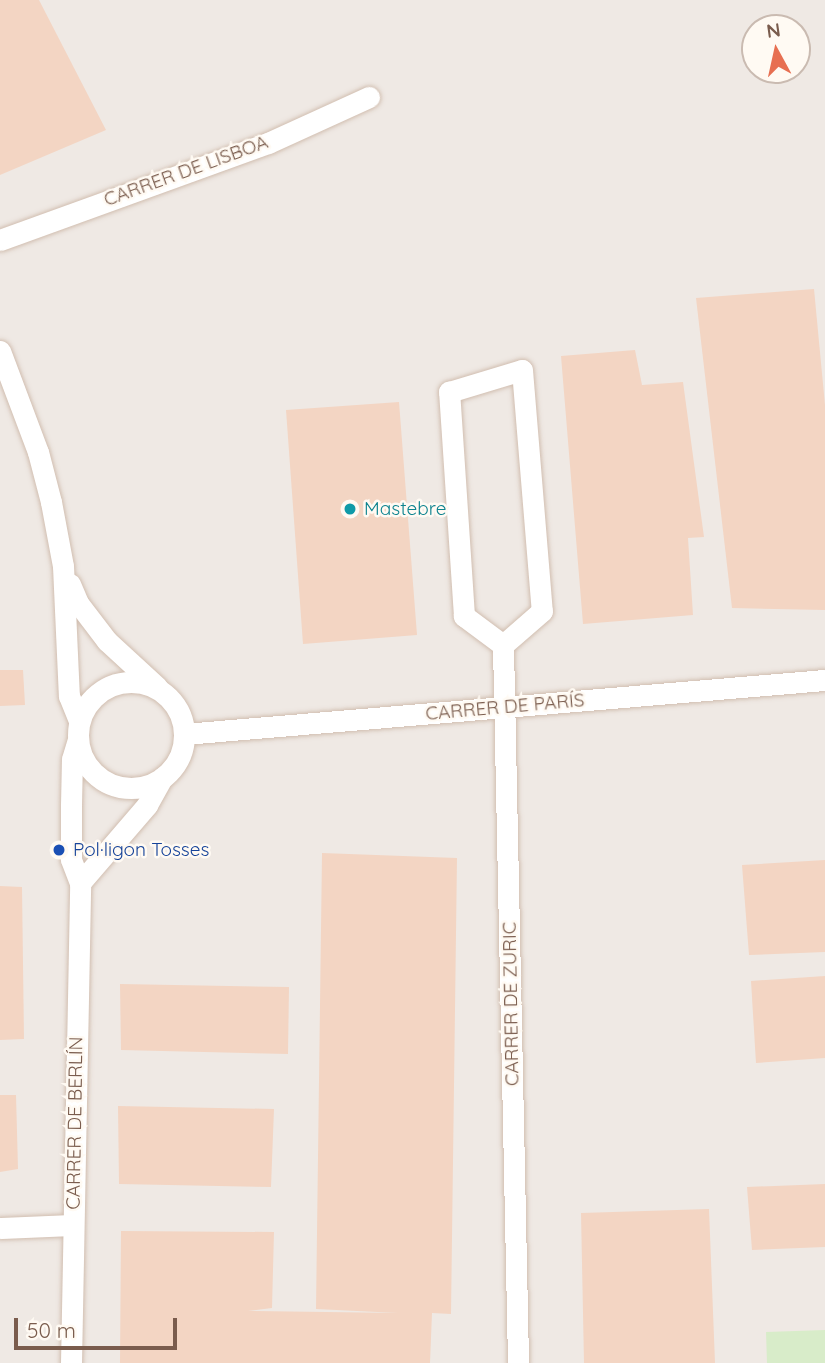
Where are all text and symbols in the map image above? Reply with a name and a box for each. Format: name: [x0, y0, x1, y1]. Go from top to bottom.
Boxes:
north arrow: [741, 14, 811, 84]
text: N: [765, 17, 782, 43]
street label: CARRER DE LISBOA: [101, 131, 271, 211]
place label: Mastebre: [364, 498, 446, 520]
marker: Mastebre: [342, 501, 358, 517]
street label: CARRER DE PARÍS: [425, 689, 585, 725]
place label: Pol·ligon Tosses: [73, 839, 209, 861]
marker: Pol·ligon Tosses: [51, 842, 67, 858]
street label: CARRER DE ZURIC: [498, 922, 524, 1086]
street label: CARRER DE BERLÍN: [62, 1036, 88, 1210]
scale bar: [18, 1304, 180, 1348]
text: 50 m: [27, 1317, 76, 1343]

